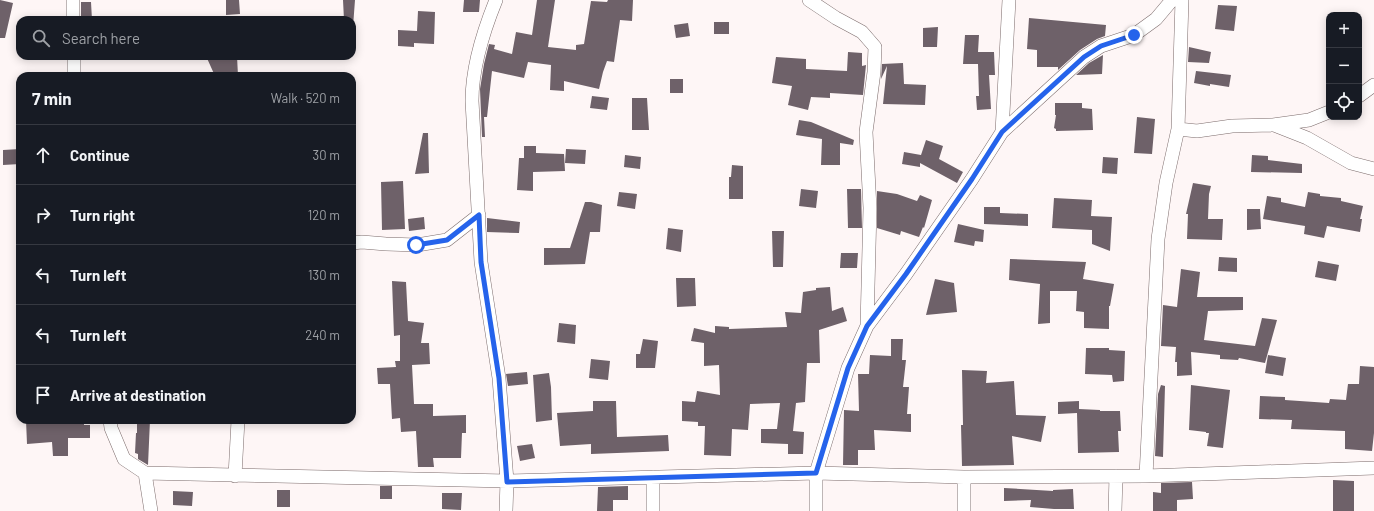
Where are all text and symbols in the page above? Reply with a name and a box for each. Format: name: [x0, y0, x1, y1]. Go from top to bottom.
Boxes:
map controls: [1326, 12, 1362, 120]
button: +: [1326, 12, 1362, 48]
search box: [16, 16, 356, 60]
route end: [1125, 26, 1143, 44]
icon: search: [30, 27, 52, 49]
text: Search here: [62, 29, 140, 47]
button: −: [1326, 48, 1362, 84]
button: locate: [1326, 84, 1362, 120]
text: 7 min: [32, 88, 72, 108]
text: Walk · 520 m: [271, 90, 340, 106]
icon: ahead: [32, 144, 54, 166]
text: Continue: [70, 146, 130, 164]
text: 30 m: [313, 147, 340, 163]
icon: right: [32, 204, 54, 226]
text: Turn right: [70, 206, 135, 224]
text: 120 m: [308, 207, 340, 223]
route start: [407, 236, 425, 254]
icon: left: [32, 264, 54, 286]
text: Turn left: [70, 266, 126, 284]
text: 130 m: [308, 267, 340, 283]
icon: left: [32, 324, 54, 346]
text: Turn left: [70, 326, 126, 344]
text: 240 m: [305, 327, 340, 343]
icon: arrive: [32, 384, 54, 406]
text: Arrive at destination: [70, 386, 206, 404]

